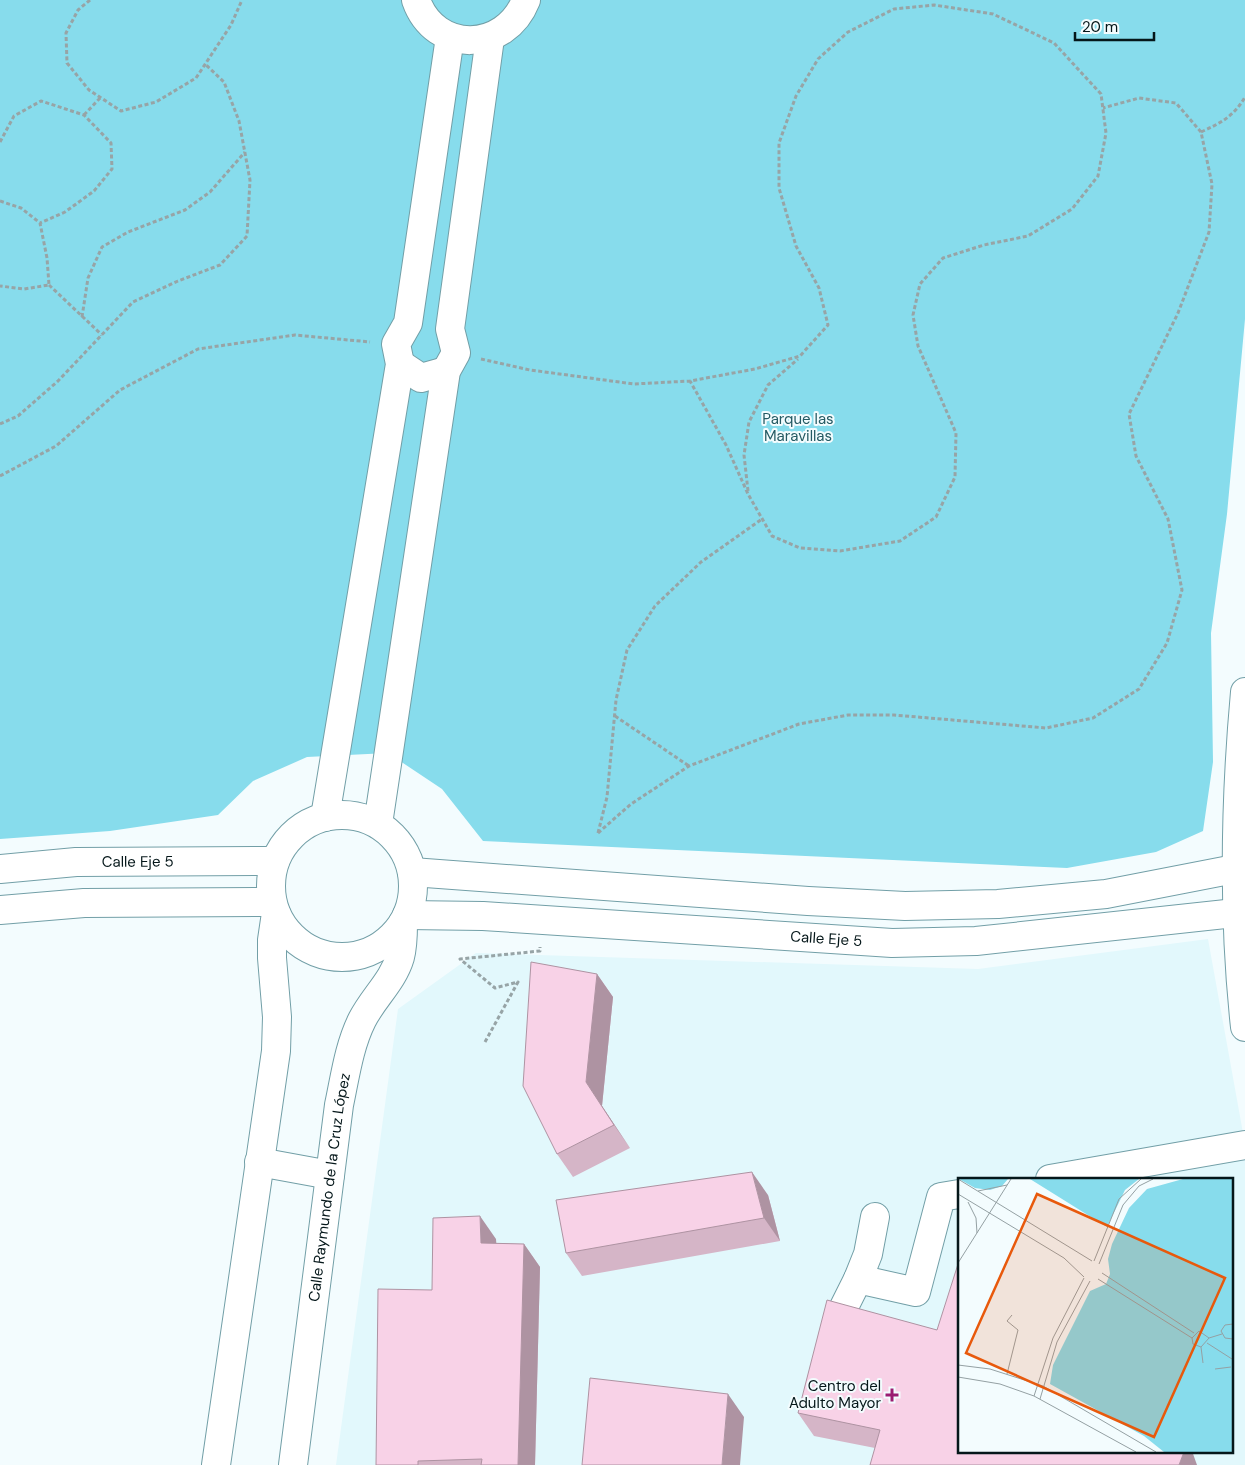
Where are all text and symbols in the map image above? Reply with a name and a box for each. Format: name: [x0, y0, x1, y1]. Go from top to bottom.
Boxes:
scale bar: [1075, 10, 1154, 42]
text: 20 m: [1082, 17, 1118, 37]
park label: Parque las Maravillas: [762, 409, 834, 446]
street label: Calle Eje 5: [102, 852, 174, 872]
street label: Calle Eje 5: [790, 926, 863, 951]
street label: Calle Raymundo de la Cruz López: [304, 1071, 355, 1303]
inset map: [958, 1178, 1232, 1452]
place label: Centro del Adulto Mayor: [789, 1376, 881, 1413]
marker: Centro del Adulto Mayor: [885, 1388, 899, 1402]

